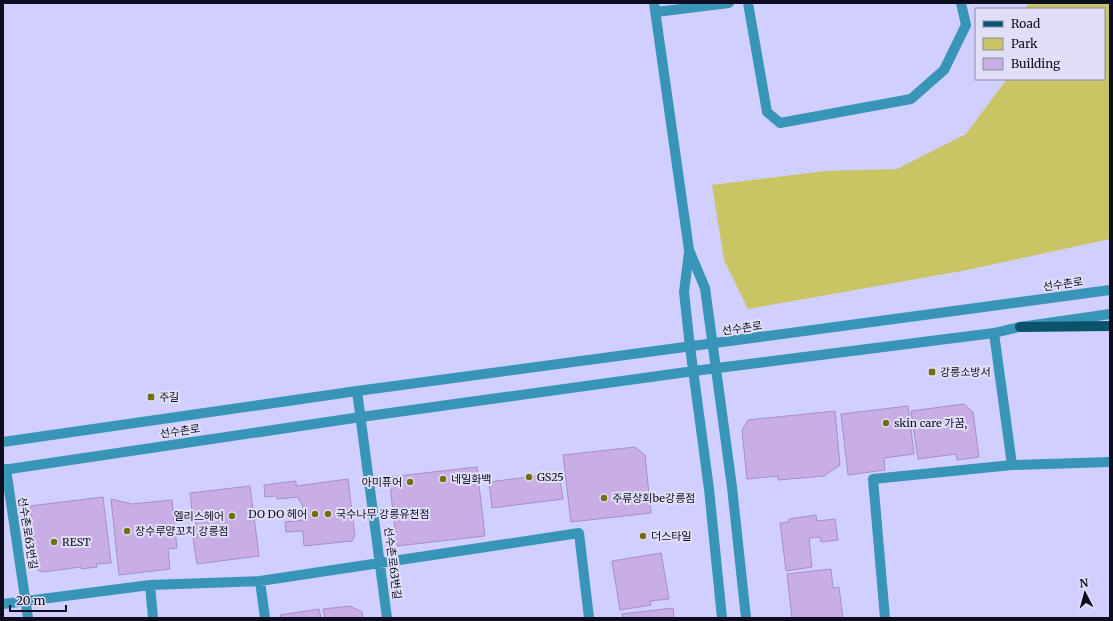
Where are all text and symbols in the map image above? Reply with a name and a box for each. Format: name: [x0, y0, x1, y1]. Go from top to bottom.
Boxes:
legend: [975, 8, 1105, 80]
text: Road: [1011, 16, 1040, 31]
text: Park: [1011, 36, 1038, 51]
text: Building: [1011, 56, 1061, 71]
street label: 선수촌로: [1042, 274, 1084, 294]
street label: 선수촌로: [721, 318, 763, 338]
place label: 강릉소방서: [940, 365, 991, 379]
marker: 강릉소방서: [927, 367, 937, 377]
place label: 주길: [159, 390, 179, 404]
marker: 주길: [146, 392, 156, 402]
place label: skin care 가꿈,: [894, 416, 967, 430]
marker: skin care 가꿈,: [881, 418, 891, 428]
street label: 선수촌로: [159, 421, 201, 441]
place label: GS25: [537, 470, 564, 484]
place label: 네일화백: [451, 472, 491, 486]
marker: GS25: [524, 472, 534, 482]
marker: 네일화백: [438, 474, 448, 484]
place label: 아미퓨어: [362, 475, 402, 489]
marker: 아미퓨어: [405, 477, 415, 487]
place label: 주류상회be강릉점: [612, 491, 695, 505]
marker: 주류상회be강릉점: [599, 493, 609, 503]
street label: 선수촌로63번길: [15, 496, 41, 570]
place label: DO DO 헤어: [248, 507, 307, 521]
place label: 국수나무 강릉유천점: [336, 507, 430, 521]
place label: 엘리스헤어: [173, 509, 224, 523]
marker: DO DO 헤어: [310, 509, 320, 519]
marker: 국수나무 강릉유천점: [323, 509, 333, 519]
marker: 엘리스헤어: [227, 511, 237, 521]
place label: 장수루양꼬치 강릉점: [135, 524, 229, 538]
marker: 장수루양꼬치 강릉점: [122, 526, 132, 536]
street label: 선수촌로63번길: [382, 526, 404, 600]
place label: 더스타일: [651, 529, 691, 543]
marker: 더스타일: [638, 531, 648, 541]
place label: REST: [62, 535, 91, 549]
marker: REST: [49, 537, 59, 547]
north arrow: [1065, 573, 1105, 613]
text: N: [1079, 576, 1089, 590]
scale bar: [10, 587, 66, 613]
text: 20 m: [16, 593, 45, 608]

